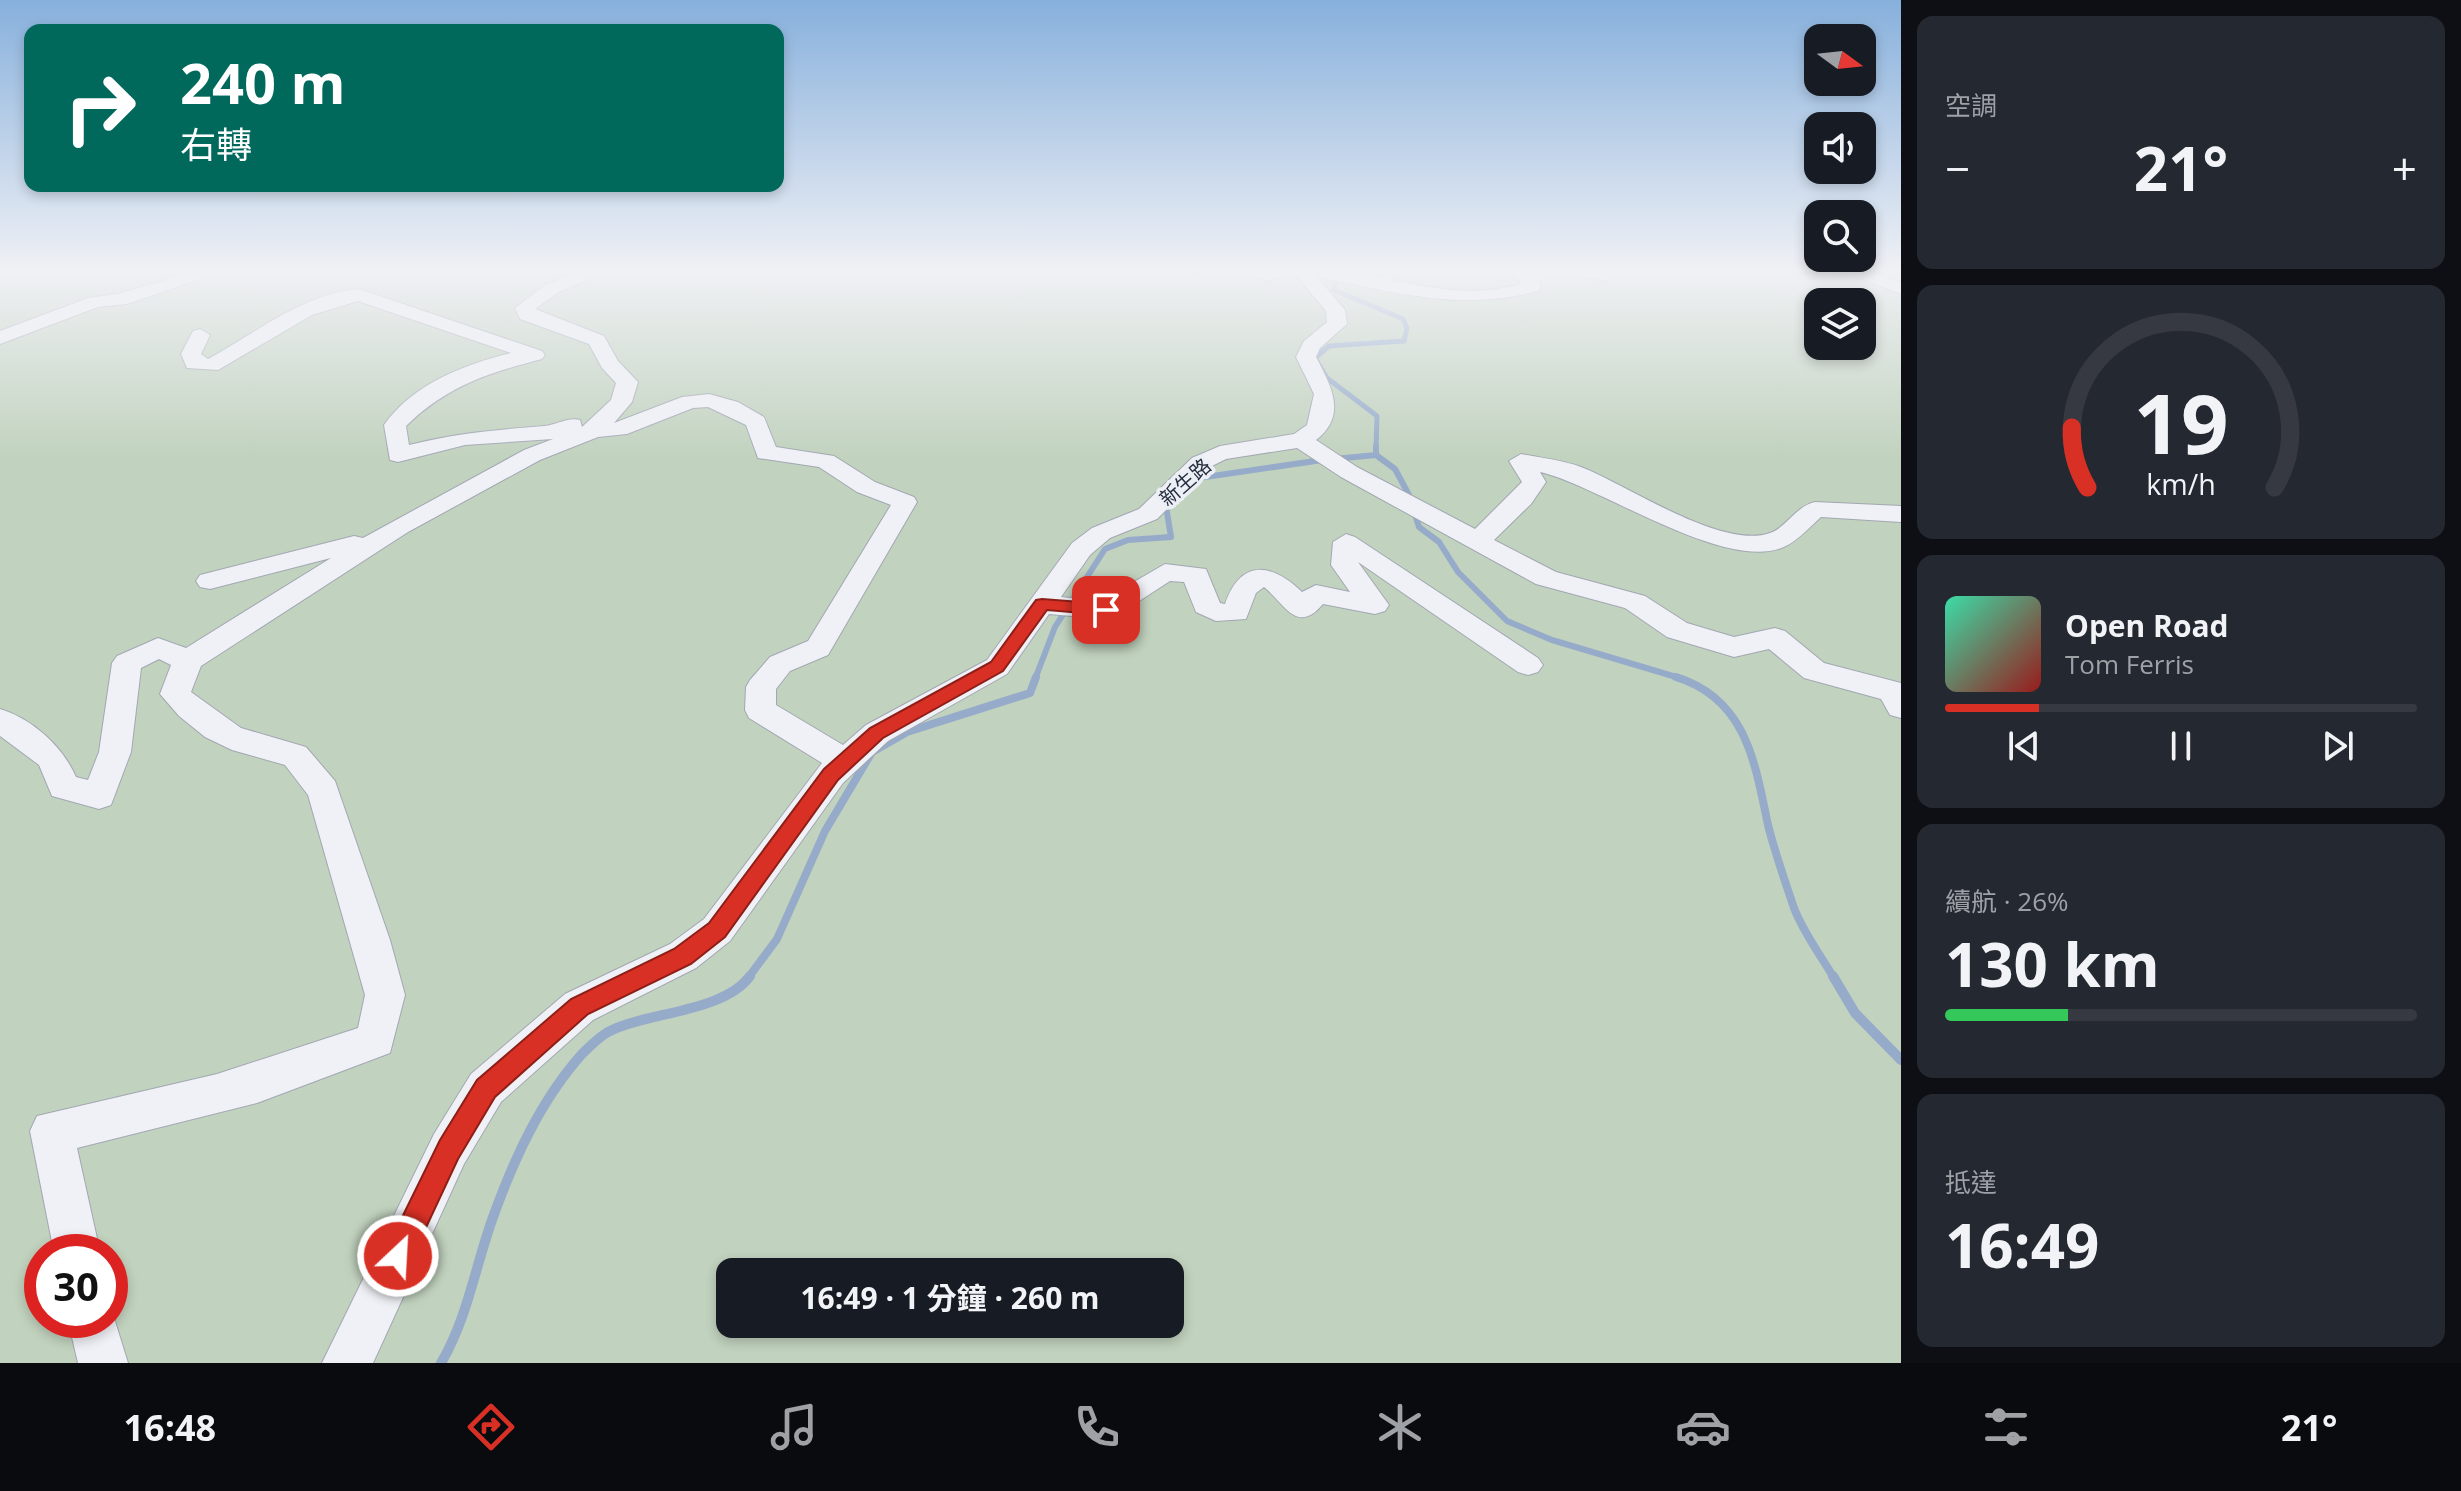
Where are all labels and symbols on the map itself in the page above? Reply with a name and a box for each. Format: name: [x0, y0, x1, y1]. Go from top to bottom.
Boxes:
north arrow: [1804, 24, 1876, 96]
street label: 新生路: [1154, 452, 1216, 512]
pin: [1072, 576, 1140, 644]
position arrow: [356, 1214, 440, 1298]
speed limit sign: 30: [24, 1234, 128, 1338]

